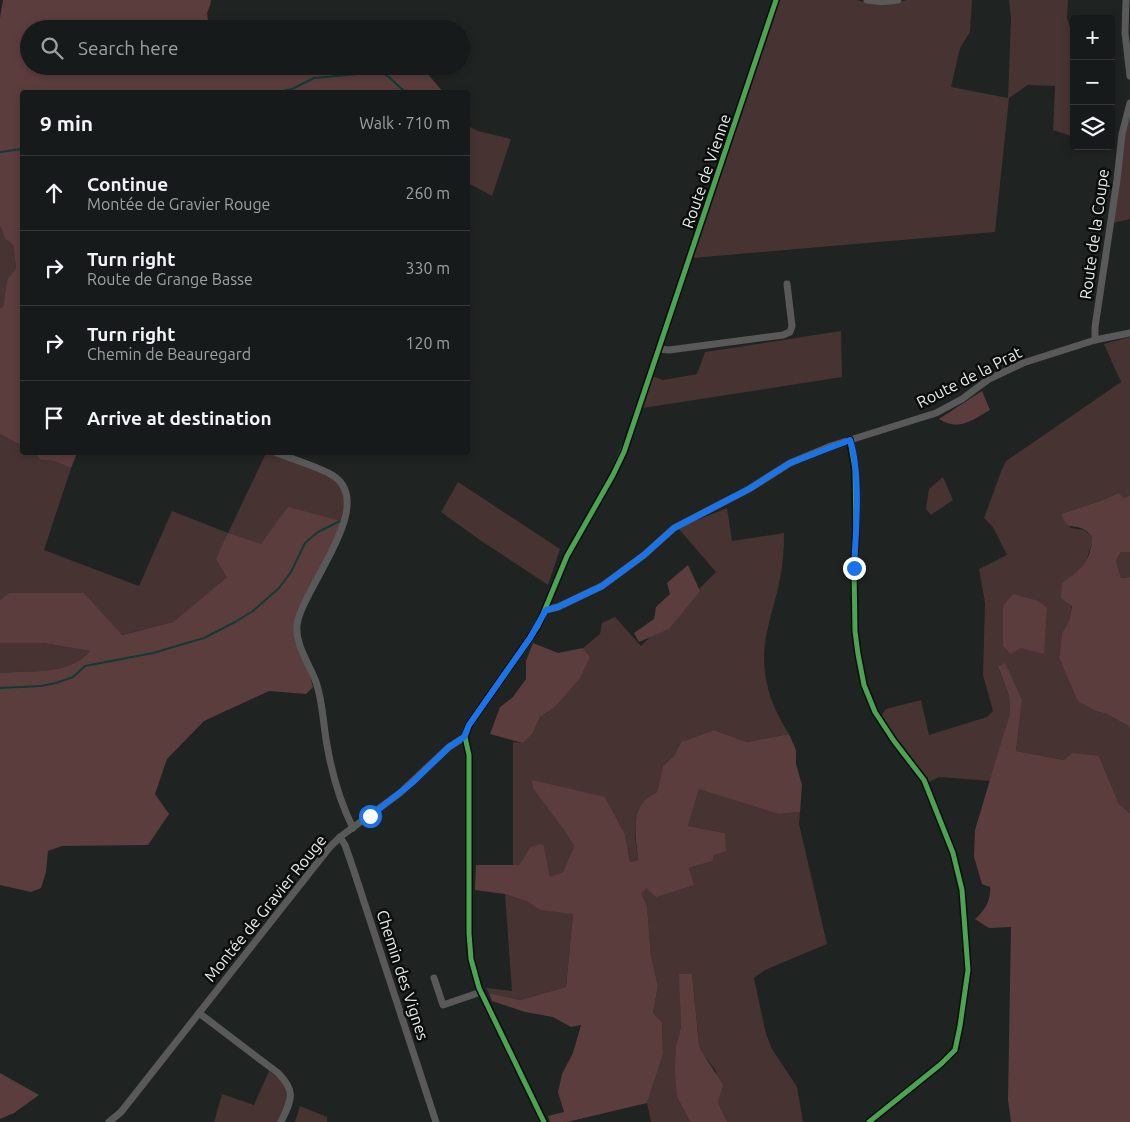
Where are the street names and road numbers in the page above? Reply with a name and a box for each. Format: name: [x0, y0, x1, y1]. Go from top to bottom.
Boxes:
street label: Route de Vienne: [678, 112, 734, 230]
street label: Route de la Coupe: [1076, 168, 1112, 300]
street label: Route de la Prat: [914, 342, 1025, 411]
street label: Montée de Gravier Rouge: [200, 831, 330, 985]
street label: Chemin des Vignes: [373, 908, 433, 1042]

